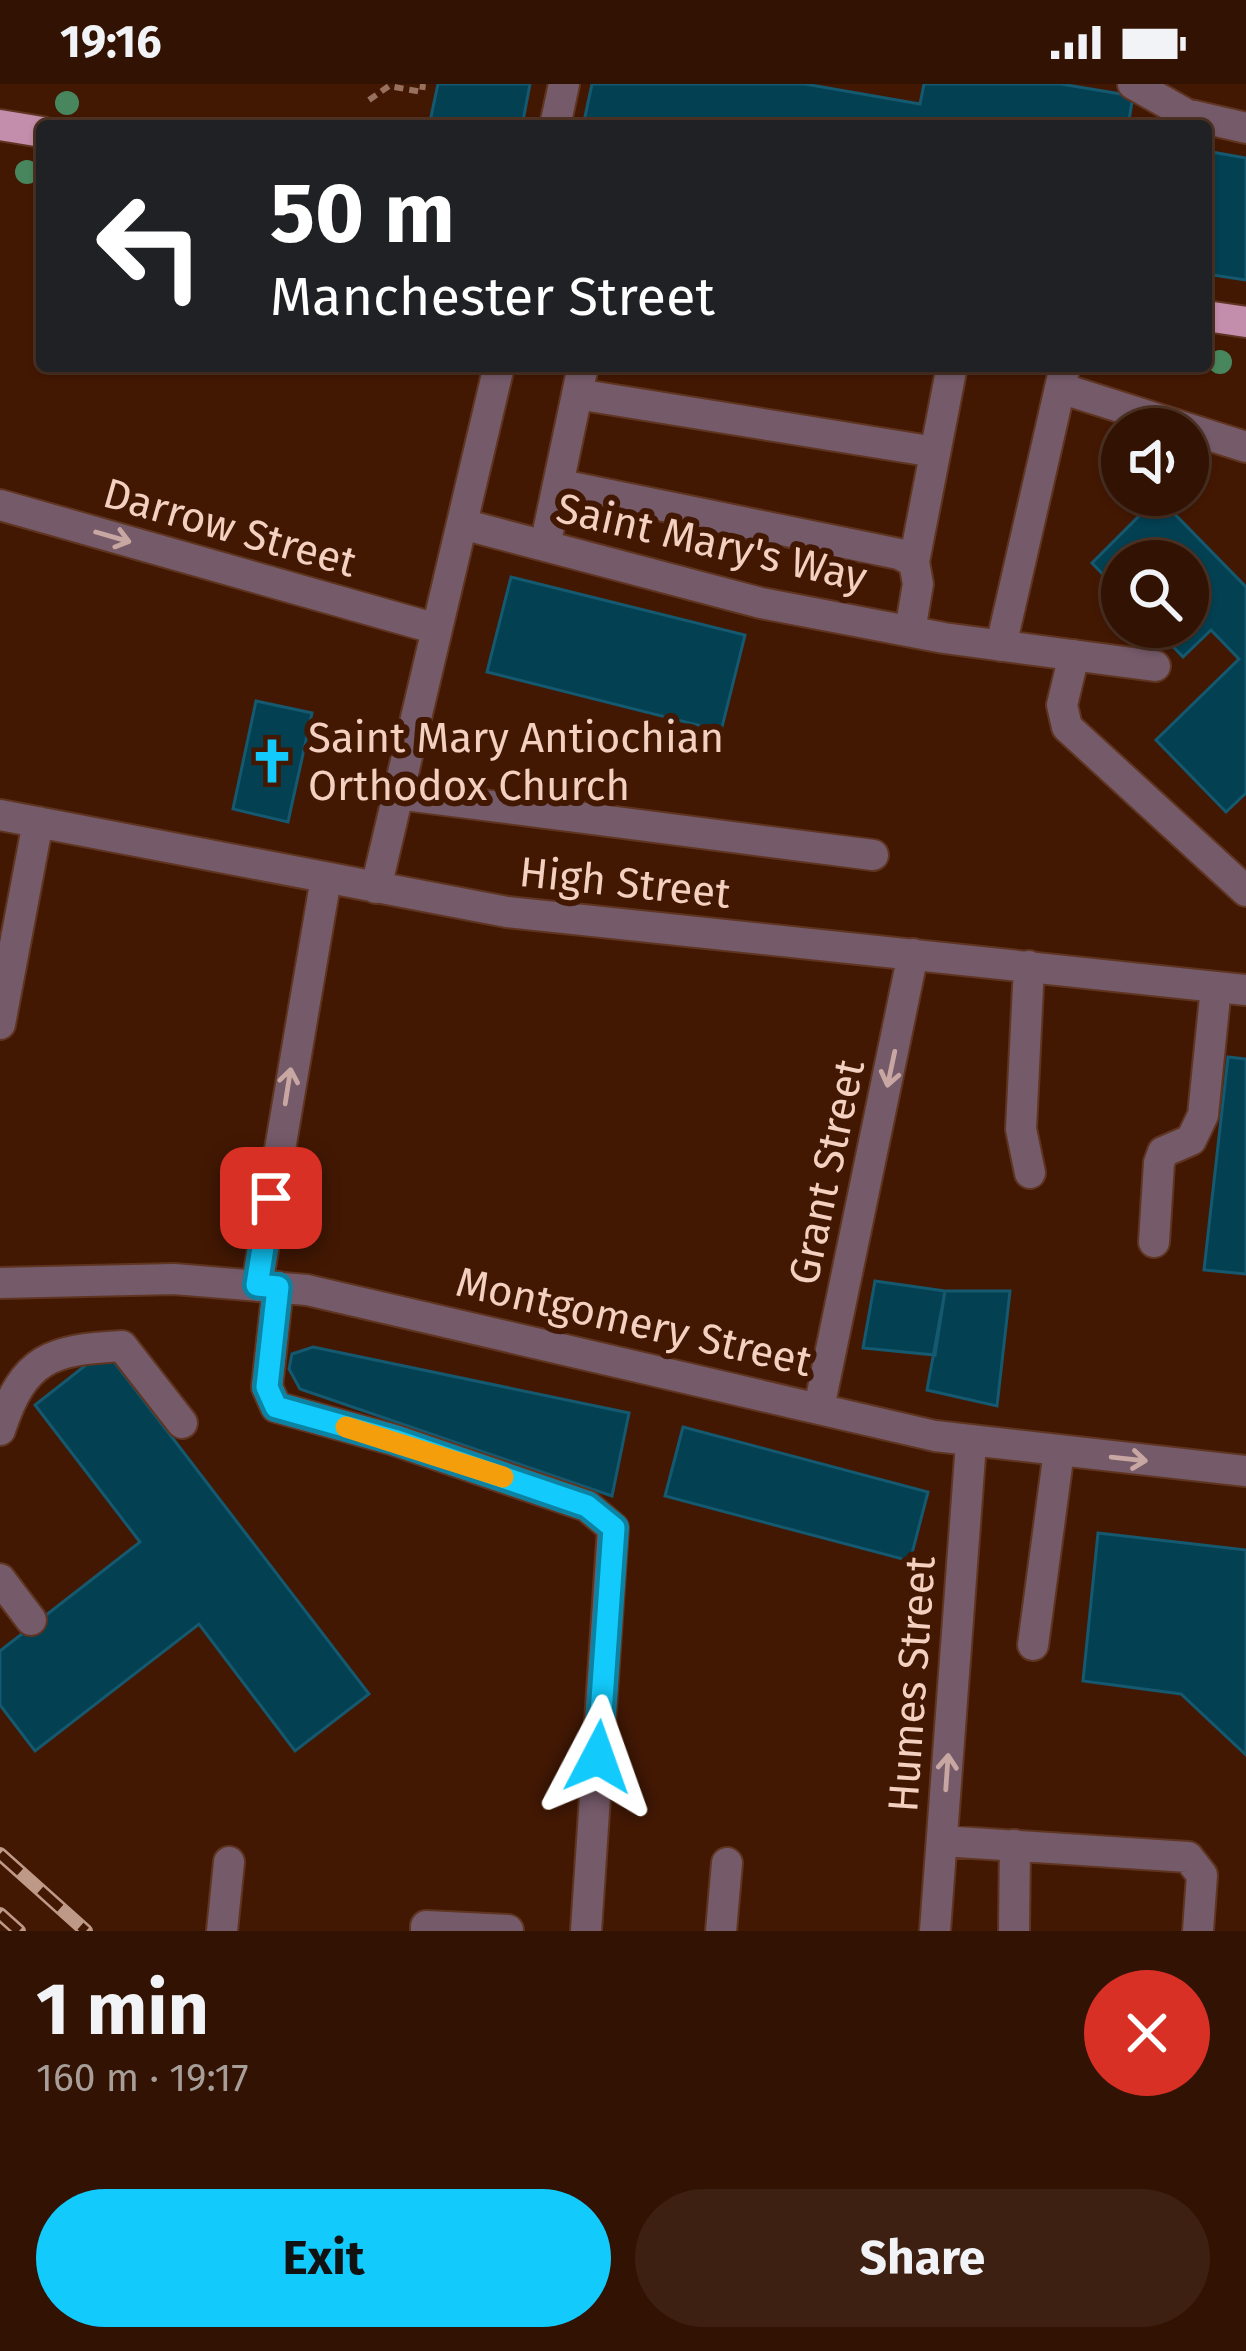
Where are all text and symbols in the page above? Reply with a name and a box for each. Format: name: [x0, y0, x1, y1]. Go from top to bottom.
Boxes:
text: 19:16: [60, 15, 162, 69]
text: 50 m: [270, 163, 455, 264]
icon: left: [72, 168, 228, 324]
text: Manchester Street: [270, 265, 715, 329]
map controls: [1101, 408, 1209, 648]
button: sound: [1101, 408, 1209, 516]
street label: Darrow Street: [98, 468, 363, 588]
street label: Saint Mary's Way: [552, 483, 872, 603]
one-way arrow: [93, 528, 131, 550]
button: search: [1101, 540, 1209, 648]
place label: Saint Mary Antiochian Orthodox Church: [308, 713, 724, 811]
church icon: Saint Mary Antiochian Orthodox Church: [247, 736, 297, 786]
street label: High Street: [517, 847, 734, 919]
one-way arrow: [879, 1049, 902, 1087]
street label: Grant Street: [779, 1054, 875, 1289]
one-way arrow: [278, 1067, 301, 1106]
pin: [220, 1147, 322, 1249]
icon: arrive: [238, 1165, 304, 1231]
street label: Montgomery Street: [451, 1257, 817, 1387]
one-way arrow: [1109, 1448, 1148, 1471]
street label: Humes Street: [878, 1554, 946, 1814]
position arrow: [535, 1694, 661, 1820]
one-way arrow: [936, 1753, 959, 1792]
text: 1 min: [36, 1967, 209, 2053]
button: close: [1084, 1970, 1210, 2096]
text: 160 m · 19:17: [36, 2055, 249, 2101]
button: Exit: [36, 2189, 611, 2327]
button: Share: [635, 2189, 1210, 2327]

